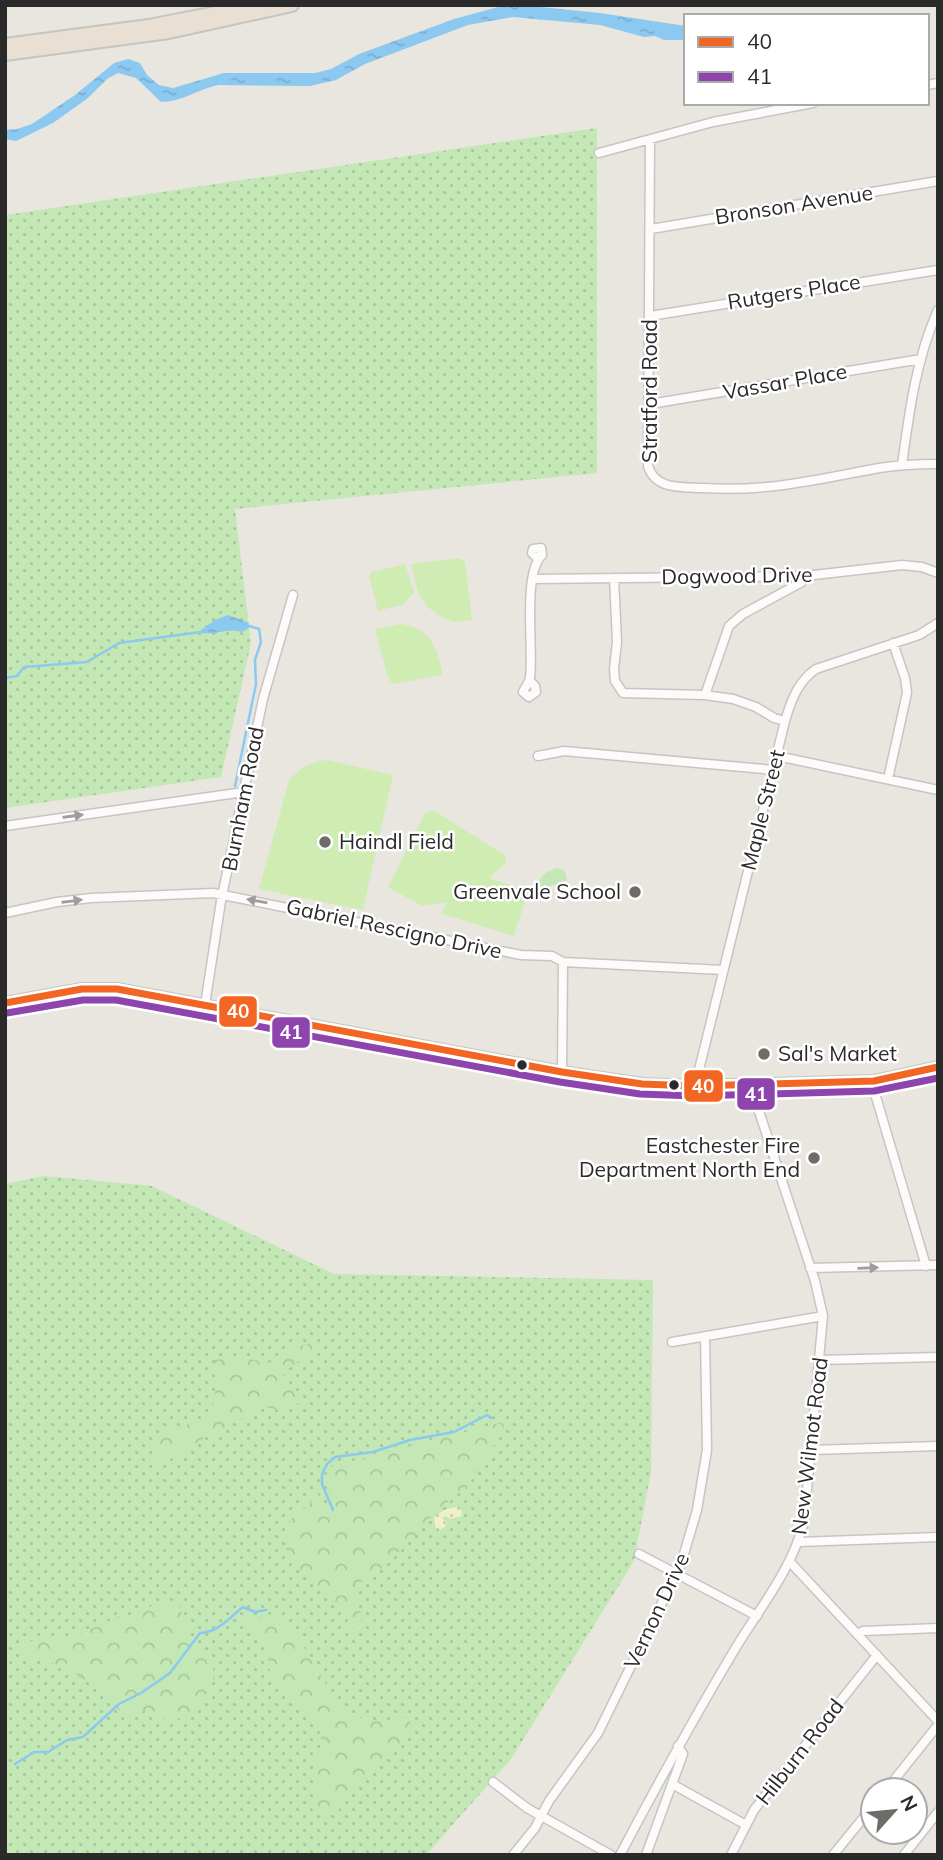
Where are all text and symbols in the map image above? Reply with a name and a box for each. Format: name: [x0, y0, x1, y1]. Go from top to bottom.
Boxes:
legend: [684, 14, 929, 105]
text: 40: [747, 28, 772, 54]
text: 41: [747, 63, 772, 89]
street label: Bronson Avenue: [713, 179, 875, 229]
street label: Rutgers Place: [725, 268, 862, 314]
street label: Stratford Road: [636, 319, 662, 463]
street label: Vassar Place: [721, 357, 849, 405]
street label: Dogwood Drive: [661, 561, 813, 589]
street label: Burnham Road: [215, 724, 269, 873]
street label: Maple Street: [735, 747, 790, 873]
one-way arrow: [62, 811, 84, 822]
place label: Haindl Field: [339, 828, 454, 854]
marker: Haindl Field: [317, 834, 333, 850]
place label: Greenvale School: [453, 878, 621, 904]
marker: Greenvale School: [627, 884, 643, 900]
street label: Gabriel Rescigno Drive: [284, 892, 504, 964]
one-way arrow: [61, 895, 83, 906]
one-way arrow: [246, 895, 268, 906]
line badge: 40: [218, 995, 258, 1028]
text: 40: [227, 999, 249, 1023]
line badge: 41: [271, 1016, 311, 1049]
text: 41: [280, 1020, 302, 1044]
place label: Sal's Market: [778, 1040, 897, 1066]
marker: Sal's Market: [756, 1046, 772, 1062]
unlabelled marker: [515, 1058, 529, 1072]
line badge: 40: [683, 1069, 724, 1103]
text: 40: [692, 1074, 714, 1098]
line badge: 41: [736, 1077, 776, 1111]
unlabelled marker: [667, 1078, 681, 1092]
text: 41: [745, 1082, 767, 1106]
place label: Eastchester Fire Department North End: [579, 1132, 800, 1182]
marker: Eastchester Fire Department North End: [806, 1150, 822, 1166]
one-way arrow: [857, 1262, 879, 1273]
street label: New Wilmot Road: [785, 1356, 833, 1536]
street label: Vernon Drive: [618, 1548, 694, 1673]
street label: Hilburn Road: [750, 1693, 849, 1810]
north arrow: [859, 1776, 929, 1846]
text: N: [895, 1791, 923, 1815]

